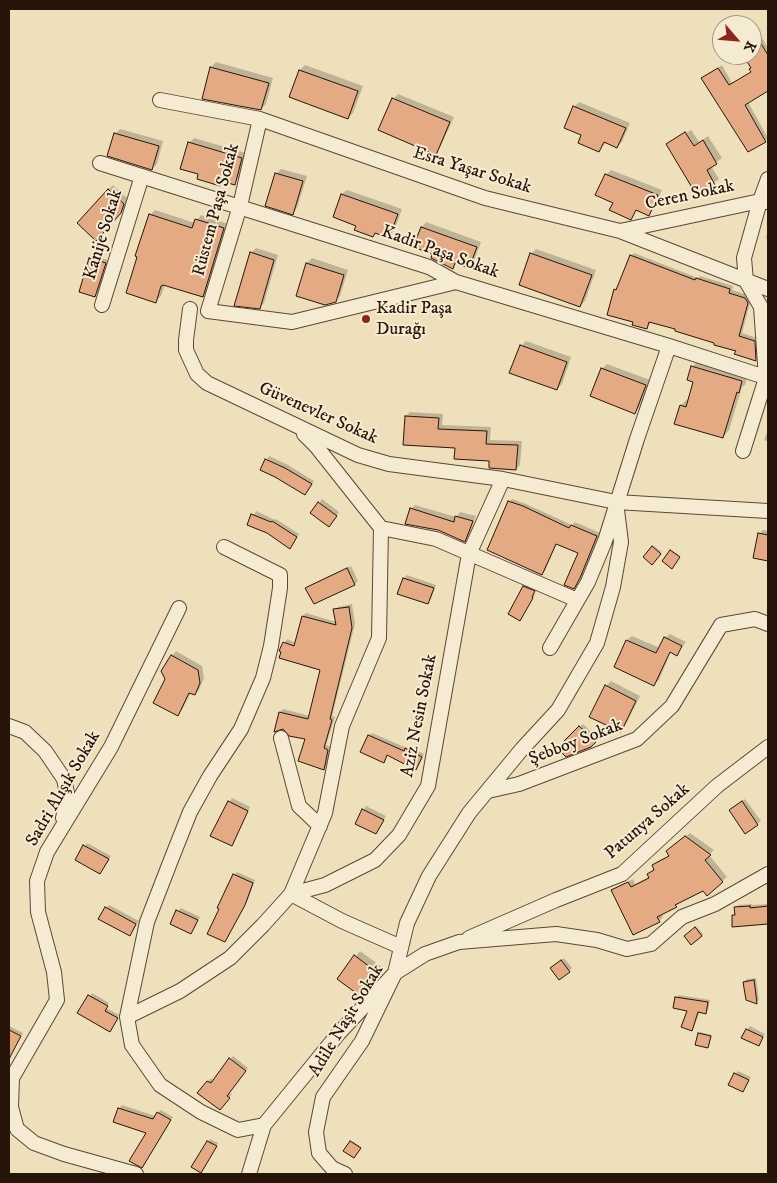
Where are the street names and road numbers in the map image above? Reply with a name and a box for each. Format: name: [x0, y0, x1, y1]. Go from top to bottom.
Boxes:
street label: Rüstem Paşa Sokak: [189, 141, 245, 279]
street label: Esra Yaşar Sokak: [410, 143, 534, 199]
street label: Ceren Sokak: [644, 176, 736, 216]
street label: Kanije Sokak: [80, 187, 128, 283]
street label: Kadir Paşa Sokak: [378, 222, 502, 284]
street label: Güvenevler Sokak: [255, 378, 381, 450]
street label: Aziz Nesin Sokak: [397, 653, 443, 779]
street label: Şebboy Sokak: [526, 715, 626, 771]
street label: Sadri Alışık Sokak: [22, 727, 106, 851]
street label: Patunya Sokak: [601, 779, 695, 865]
street label: Adile Naşit Sokak: [305, 961, 389, 1081]

